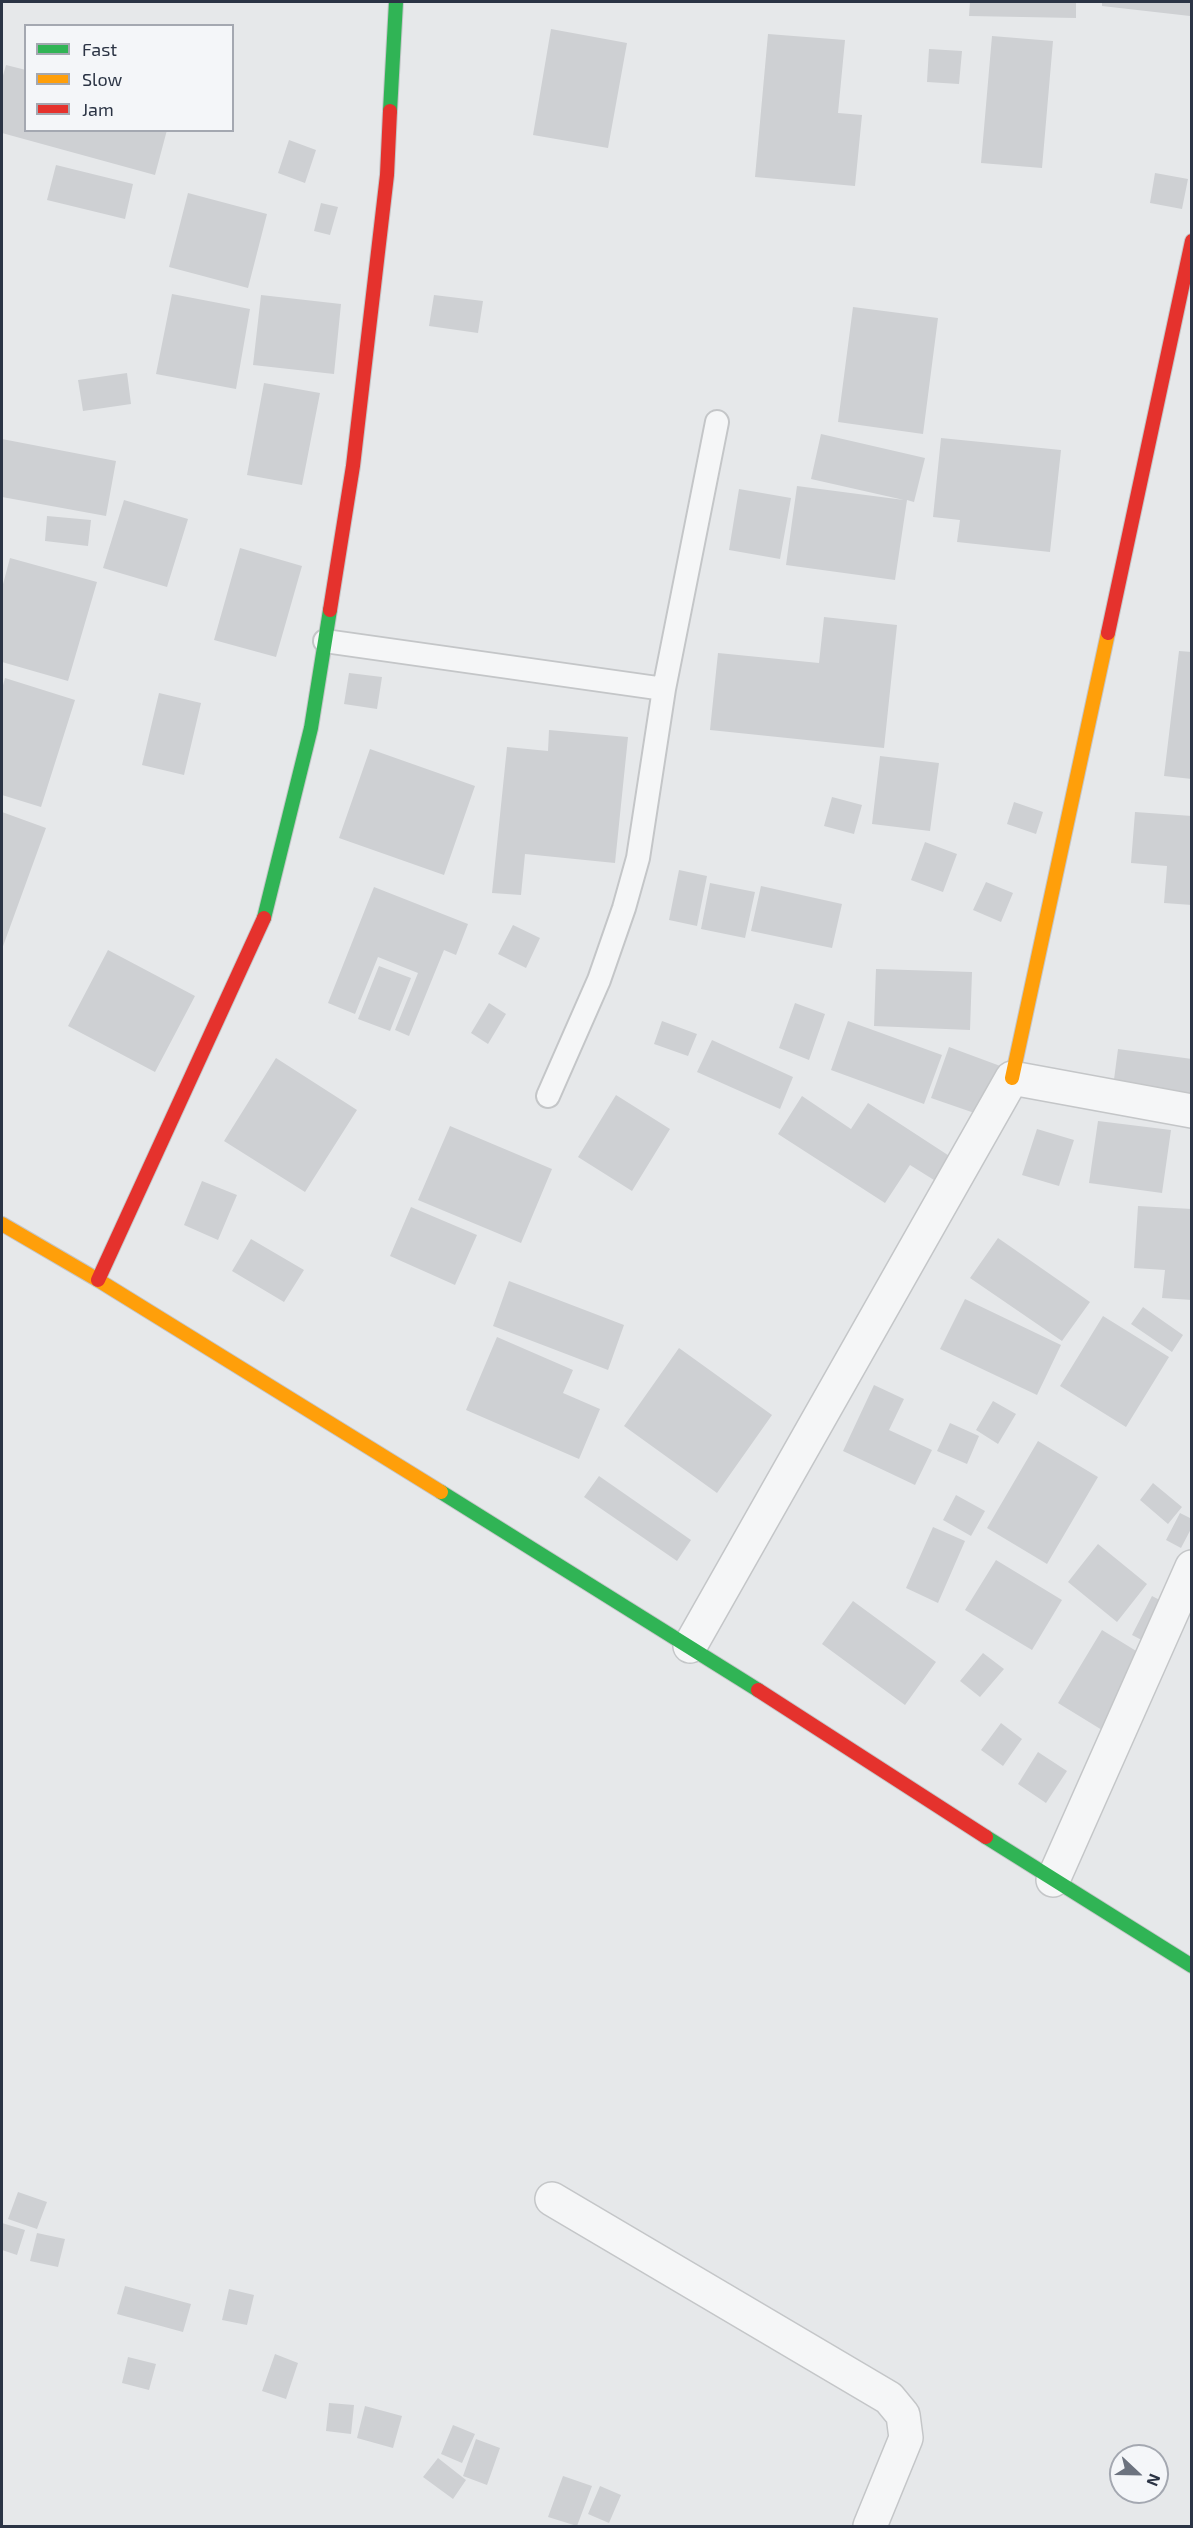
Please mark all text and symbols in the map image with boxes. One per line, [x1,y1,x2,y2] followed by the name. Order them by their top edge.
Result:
[24,24,234,132] legend
[82,38,117,60] text: Fast
[82,68,122,90] text: Slow
[82,98,114,120] text: Jam
[1109,2444,1169,2504] north arrow
[1143,2471,1165,2489] text: N

